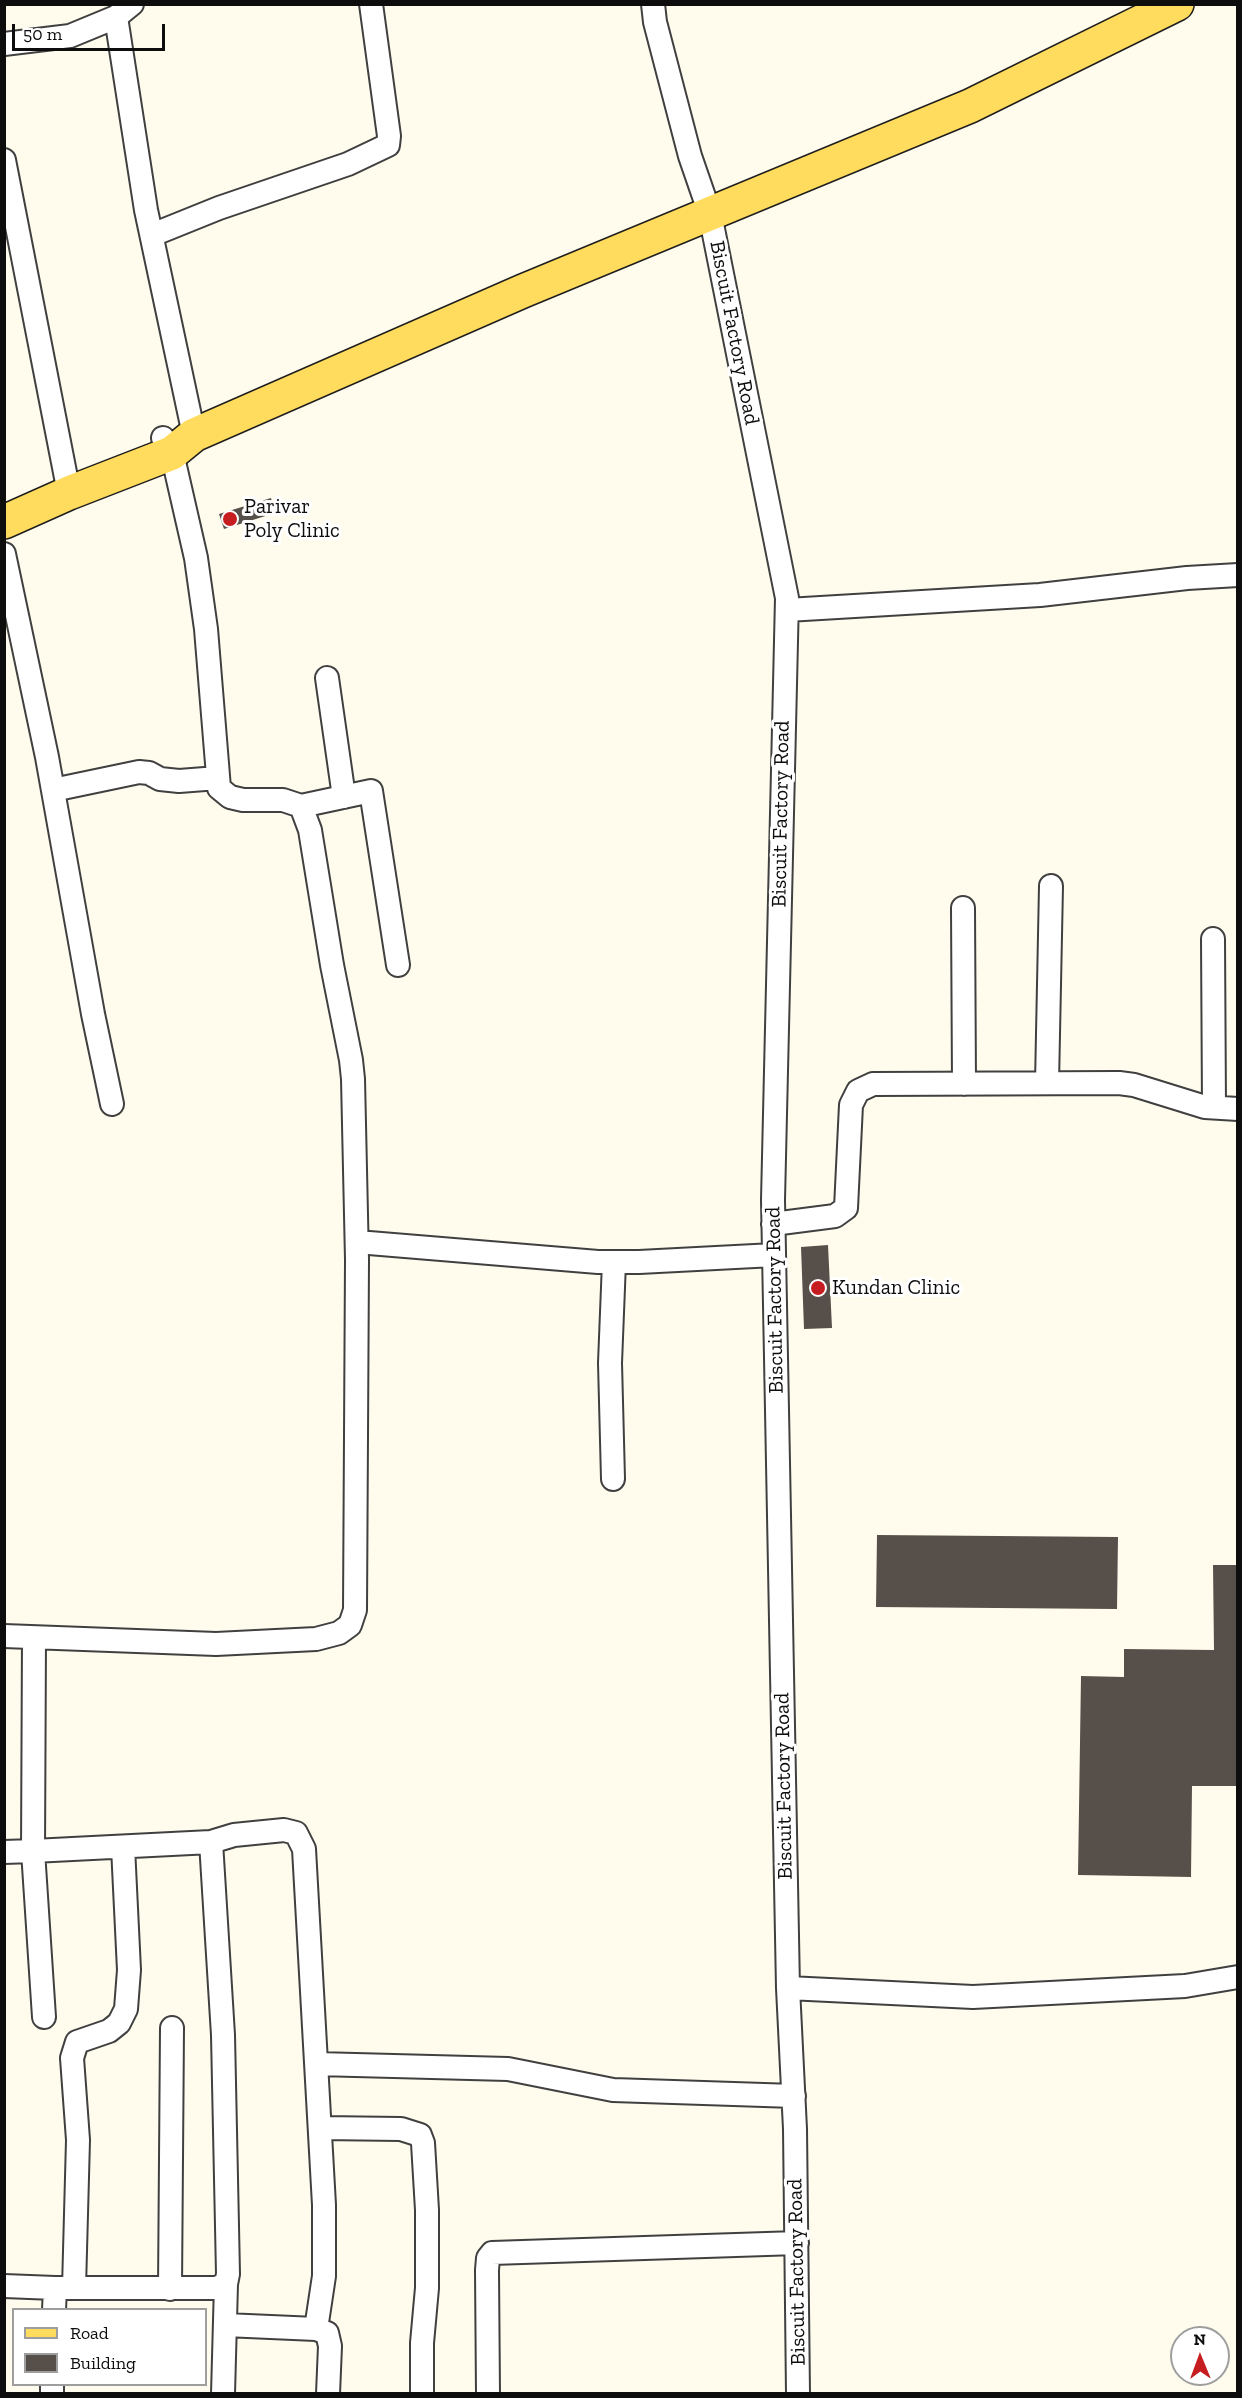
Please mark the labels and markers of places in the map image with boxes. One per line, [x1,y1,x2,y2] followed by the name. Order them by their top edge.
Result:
[244,494,340,544] place label: Parivar Poly Clinic
[221,510,239,528] marker: Parivar Poly Clinic
[832,1275,960,1301] place label: Kundan Clinic
[809,1279,827,1297] marker: Kundan Clinic

